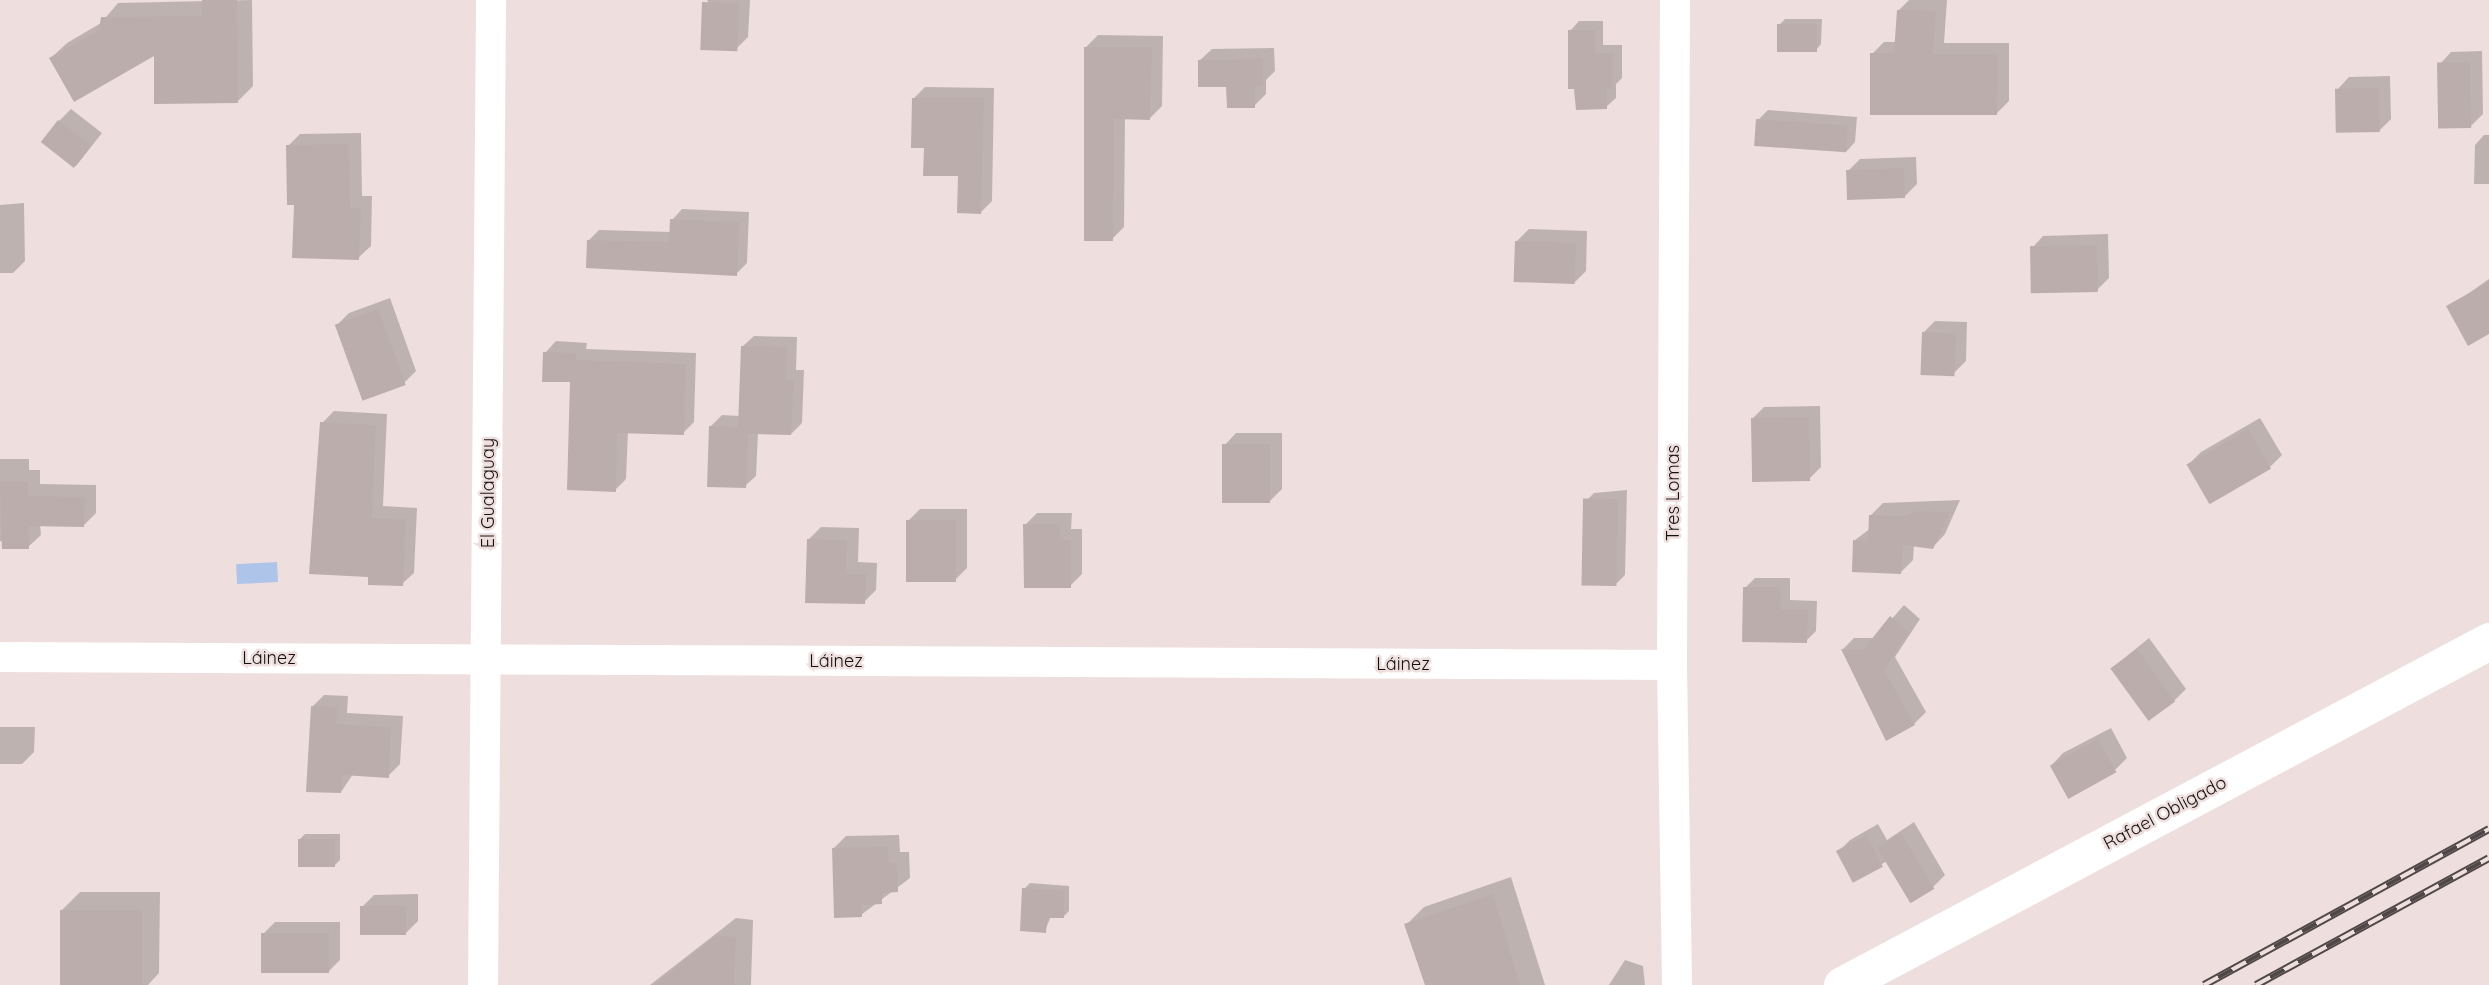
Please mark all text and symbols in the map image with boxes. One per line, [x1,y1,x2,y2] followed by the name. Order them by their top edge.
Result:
[477,438,499,548] street label: El Gualaguay
[1662,445,1684,541] street label: Tres Lomas
[242,647,296,669] street label: Láinez
[809,650,863,672] street label: Láinez
[1376,653,1430,675] street label: Láinez
[2100,772,2230,854] street label: Rafael Obligado

